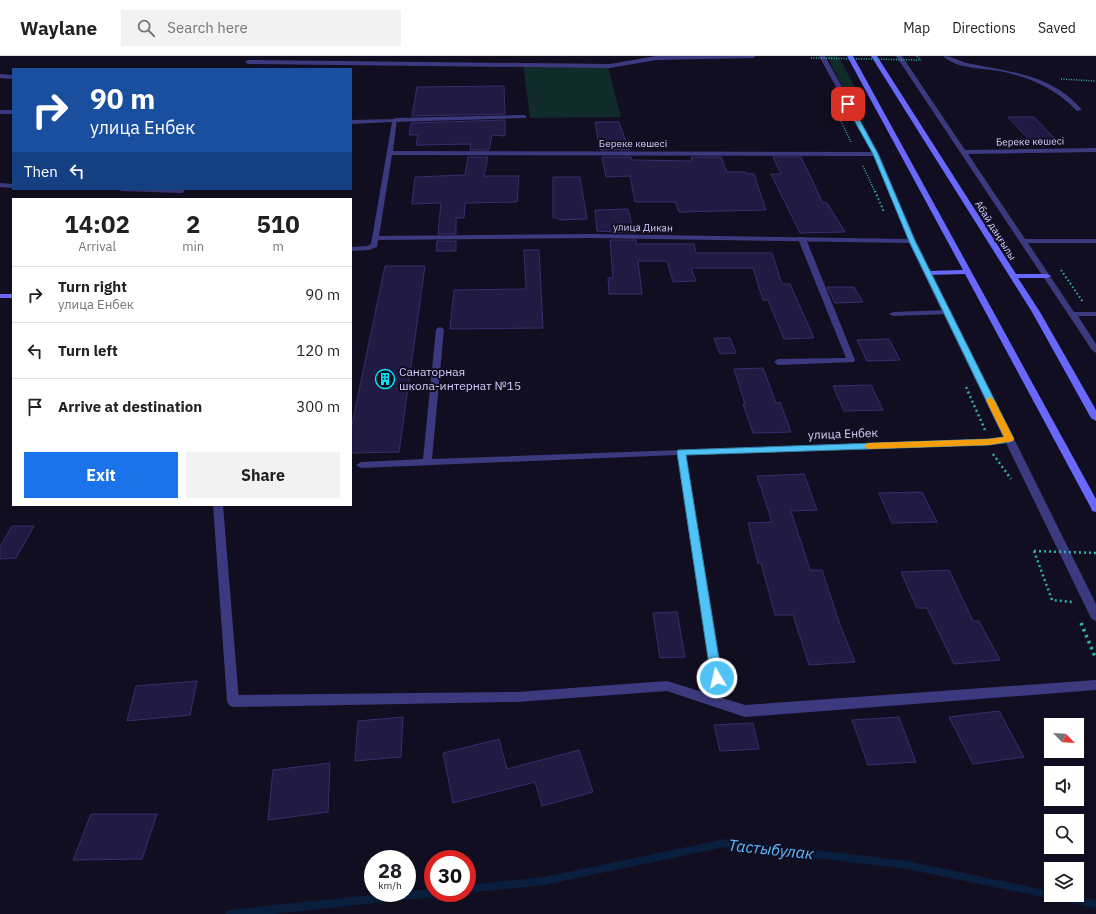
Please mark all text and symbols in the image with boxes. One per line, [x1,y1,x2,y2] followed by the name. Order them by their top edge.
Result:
[121,10,401,46] search box
[20,16,97,40] text: Waylane
[135,17,157,39] icon: search
[167,18,248,37] text: Search here
[903,19,930,37] text: Map
[952,19,1016,37] text: Directions
[1038,19,1076,37] text: Saved
[90,80,155,117] text: 90 m
[24,84,76,136] icon: right
[831,87,865,121] pin
[837,93,859,115] icon: arrive
[90,116,195,139] text: улица Енбек
[996,134,1064,149] street label: Береке көшесі
[599,137,667,150] street label: Береке көшесі
[66,160,88,182] icon: left
[24,162,58,181] text: Then
[972,198,1019,262] street label: Абай даңғылы
[64,208,130,240] text: 14:02
[186,208,200,240] text: 2
[256,208,300,240] text: 510
[613,220,673,235] street label: улица Дикан
[78,238,116,255] text: Arrival
[182,238,204,255] text: min
[272,238,284,255] text: m
[58,277,127,296] text: Turn right
[24,284,46,306] icon: right
[305,285,340,304] text: 90 m
[58,296,134,313] text: улица Енбек
[24,340,46,362] icon: left
[58,341,118,360] text: Turn left
[296,341,340,360] text: 120 m
[399,364,521,393] place label: Санаторная школа-интернат №15
[374,368,396,390] building icon: Санаторная школа-интернат №15
[24,396,46,418] icon: arrive
[58,397,202,416] text: Arrive at destination
[296,397,340,416] text: 300 m
[808,425,879,442] street label: улица Енбек
[24,452,178,498] button: Exit
[186,452,340,498] button: Share
[696,657,738,699] position arrow
[1044,718,1084,758] north arrow
[1044,718,1084,902] map controls
[1044,766,1084,806] button: sound
[1044,814,1084,854] button: search
[727,835,815,863] water label: Тастыбулак
[424,850,476,902] speed limit sign: 30
[378,857,402,884] text: 28
[1044,862,1084,902] button: layers
[378,879,402,892] text: km/h

